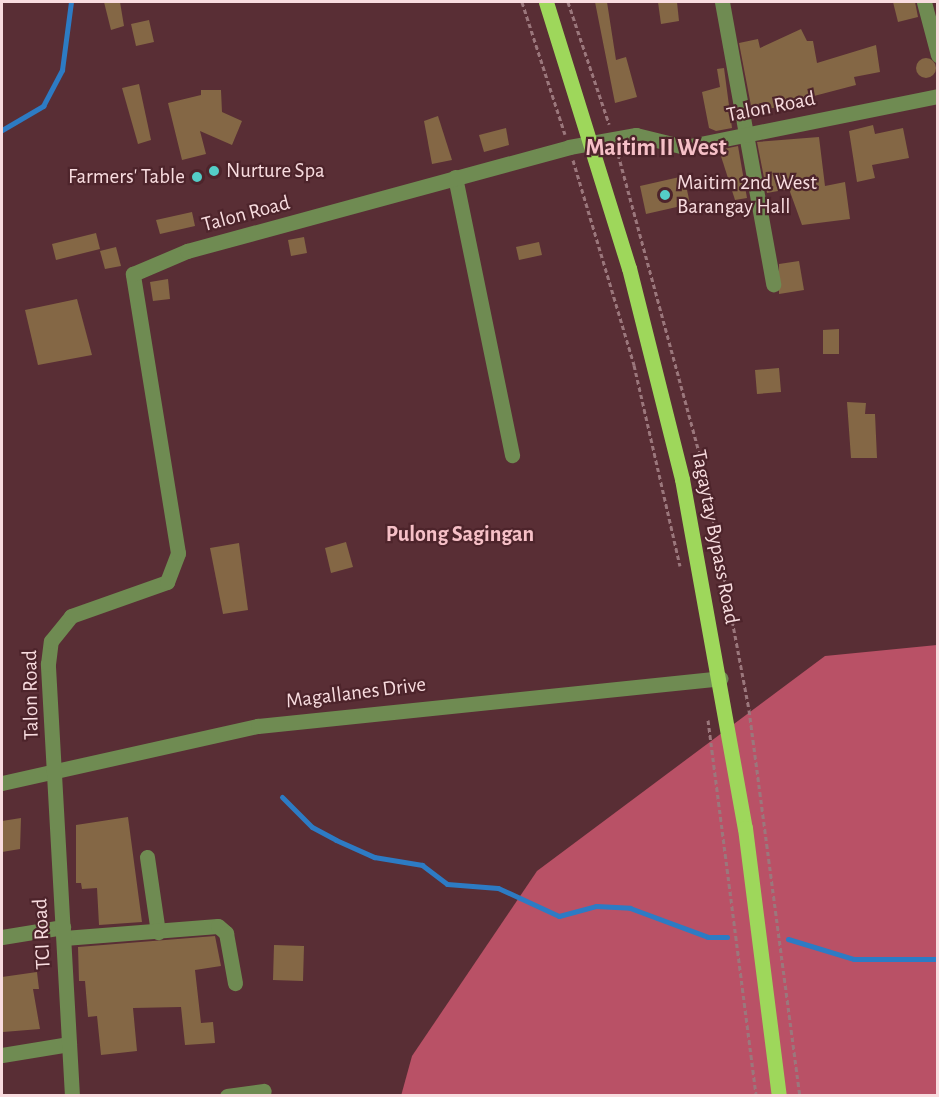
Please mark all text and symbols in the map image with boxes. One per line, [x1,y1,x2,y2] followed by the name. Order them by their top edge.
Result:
[724,86,818,128] street label: Talon Road
[585,135,727,163] district label: Maitim II West
[226,158,325,184] place label: Nurture Spa
[68,164,185,190] place label: Farmers' Table
[207,164,221,178] marker: Nurture Spa
[190,170,204,184] marker: Farmers' Table
[677,170,817,220] place label: Maitim 2nd West Barangay Hall
[658,188,672,202] marker: Maitim 2nd West Barangay Hall
[199,190,293,238] street label: Talon Road
[686,448,744,626] street label: Tagaytay Bypass Road
[386,522,534,548] district label: Pulong Sagingan
[18,650,44,740] street label: Talon Road
[284,672,428,714] street label: Magallanes Drive
[28,898,56,970] street label: TCI Road

